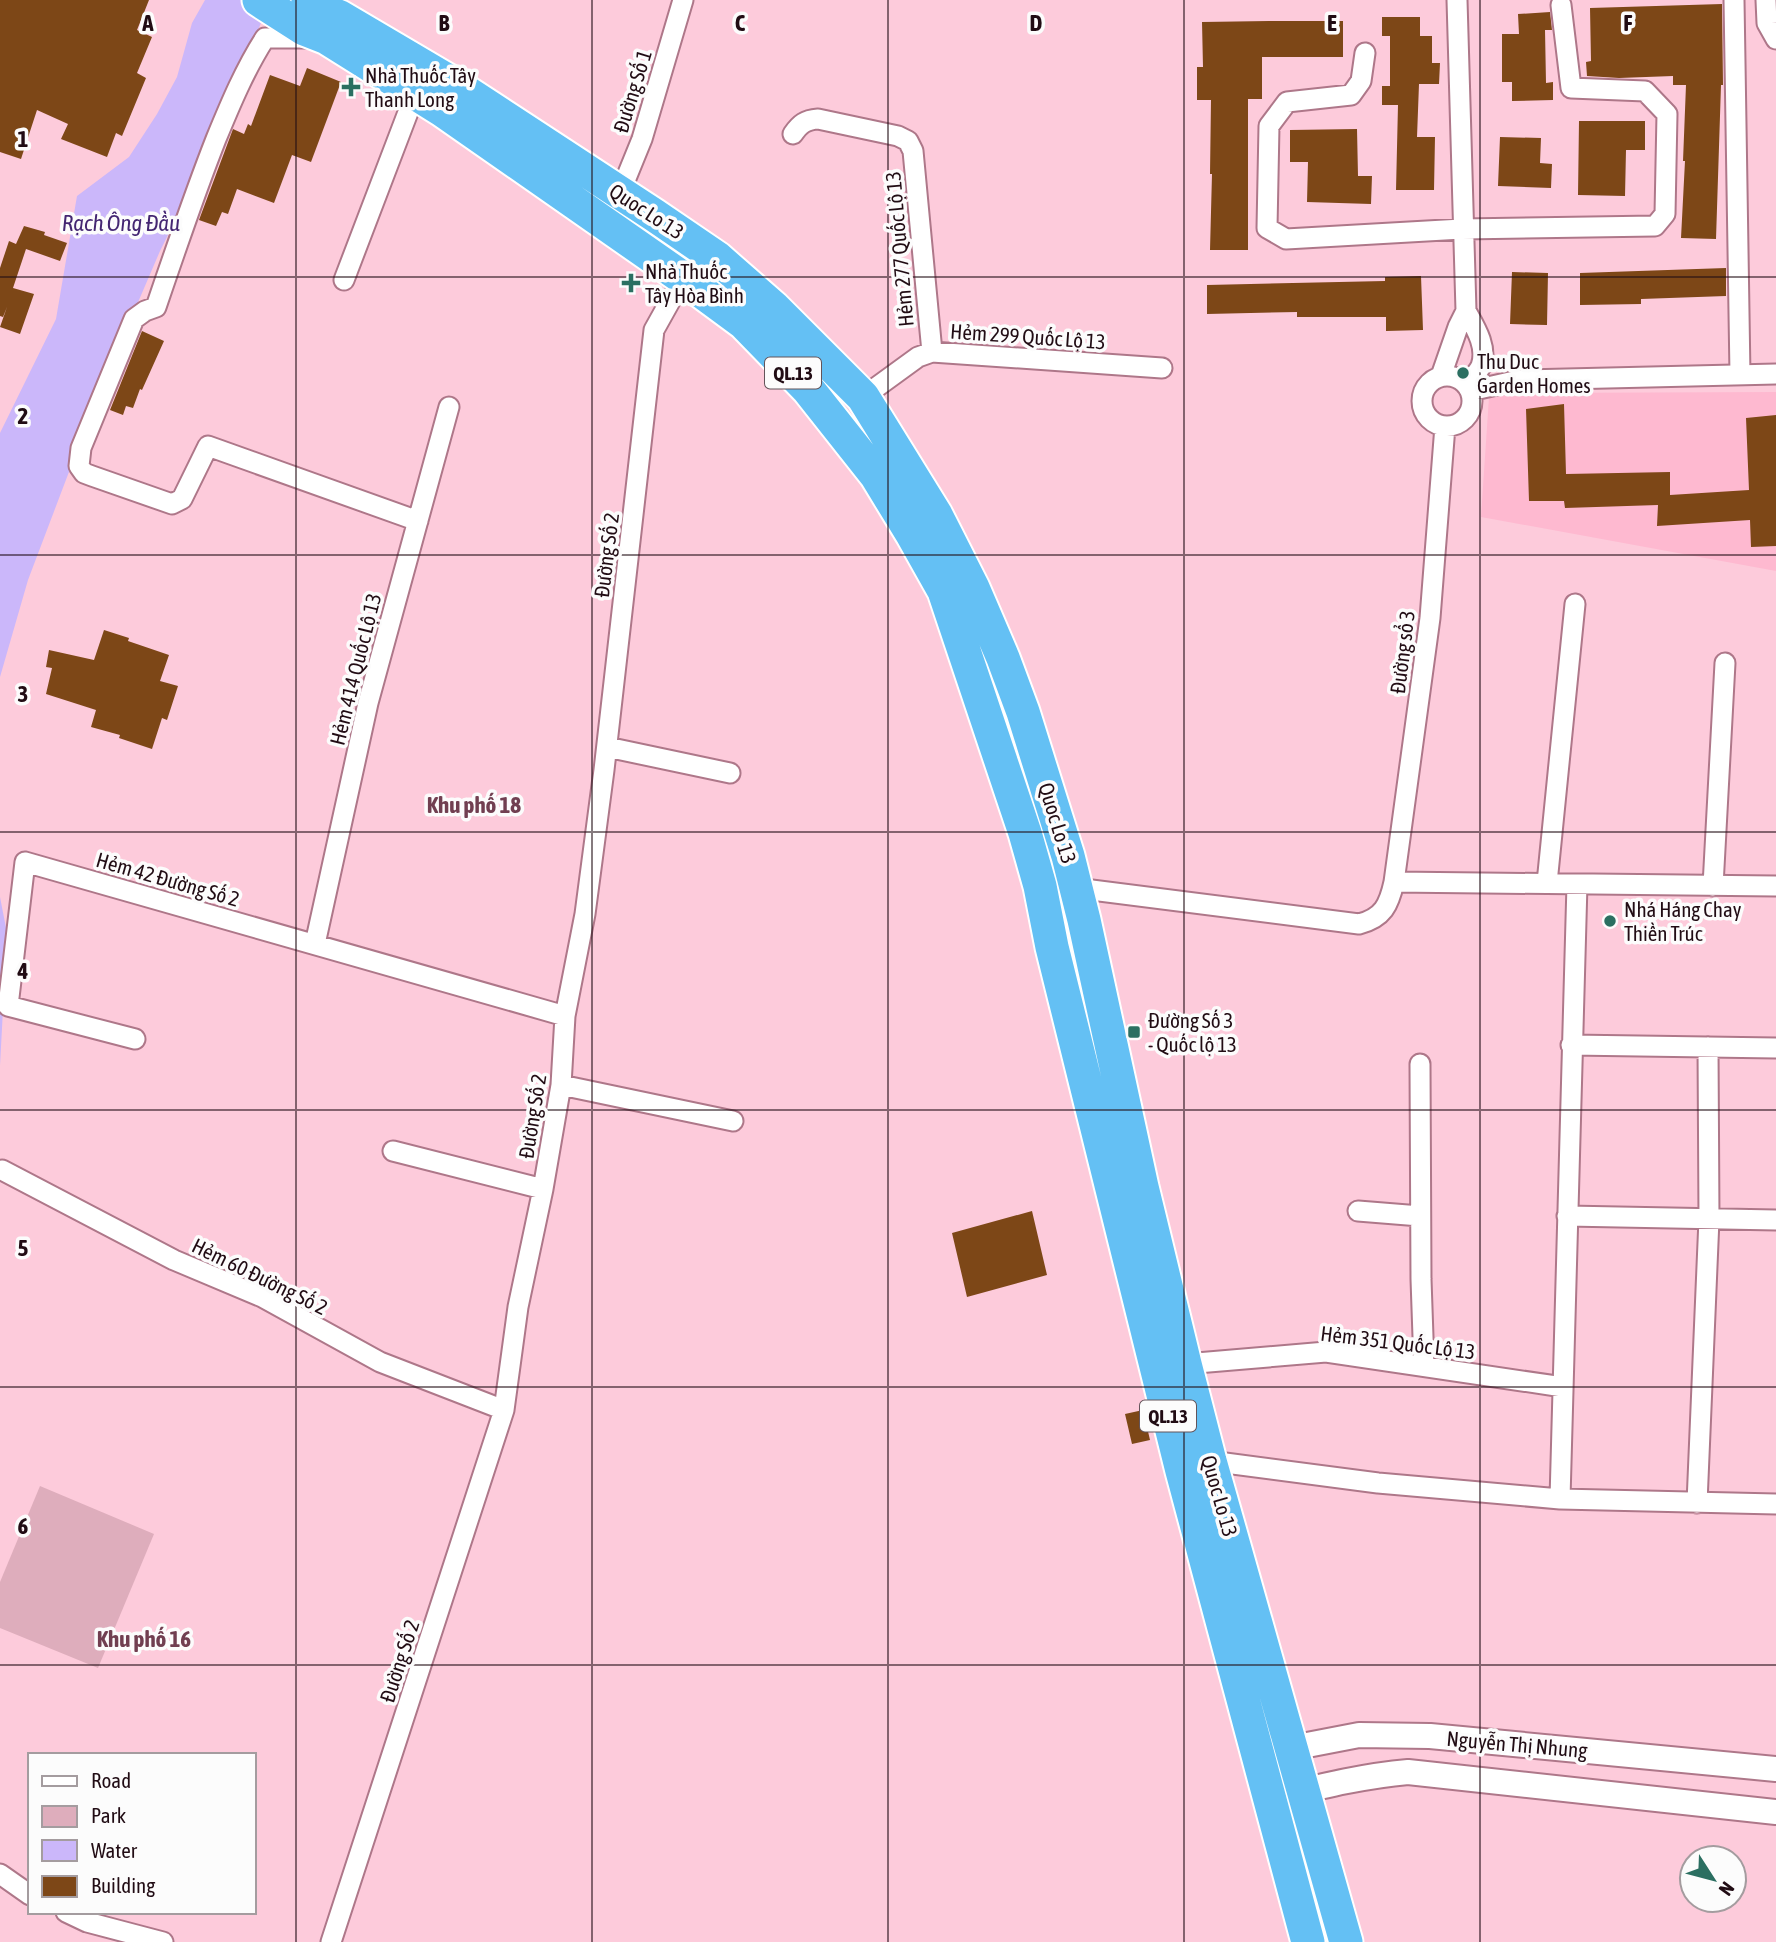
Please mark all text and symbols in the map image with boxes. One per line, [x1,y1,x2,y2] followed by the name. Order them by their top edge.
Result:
[141,10,154,36] text: A
[439,10,450,36] text: B
[735,10,746,36] text: C
[1030,10,1043,36] text: D
[1327,10,1337,36] text: E
[1623,10,1633,36] text: F
[608,47,656,135] street label: Đường Số 1
[365,63,476,111] place label: Nhà Thuốc Tây Thanh Long
[343,79,359,95] marker: Nhà Thuốc Tây Thanh Long
[18,126,29,152] text: 1
[880,170,918,328] street label: Hẻm 277 Quốc Lộ 13
[605,178,689,244] street label: Quoc Lo 13
[62,210,180,236] water label: Rạch Ông Đầu
[645,259,744,307] place label: Nhà Thuốc Tây Hòa Bình
[623,275,639,291] marker: Nhà Thuốc Tây Hòa Bình
[949,319,1107,353] street label: Hẻm 299 Quốc Lộ 13
[1477,349,1591,397] place label: Thu Duc Garden Homes
[765,358,821,388] road number: QL.13
[1455,365,1471,381] marker: Thu Duc Garden Homes
[18,403,28,429] text: 2
[589,511,623,599] street label: Đường Số 2
[325,591,385,747] street label: Hẻm 414 Quốc Lộ 13
[1385,609,1419,695] street label: Đường sổ 3
[18,681,28,707] text: 3
[1034,780,1082,866] street label: Quoc Lo 13
[427,792,521,818] district label: Khu phố 18
[94,847,242,911] street label: Hẻm 42 Đường Số 2
[1624,897,1742,945] place label: Nhá Háng Chay Thiền Trúc
[1602,913,1618,929] marker: Nhá Háng Chay Thiền Trúc
[17,958,29,984] text: 4
[1148,1008,1237,1056] place label: Đường Số 3 - Quốc lộ 13
[1126,1024,1142,1040] marker: Đường Số 3 - Quốc lộ 13
[513,1072,551,1160] street label: Đường Số 2
[188,1233,332,1319] street label: Hẻm 60 Đường Số 2
[18,1235,29,1261] text: 5
[1319,1321,1477,1363] street label: Hẻm 351 Quốc Lộ 13
[1140,1400,1196,1432] road number: QL.13
[1197,1453,1243,1539] street label: Quoc Lo 13
[18,1513,29,1539] text: 6
[374,1617,424,1705] street label: Đường Số 2
[97,1626,191,1652] district label: Khu phố 16
[1446,1726,1588,1762] street label: Nguyễn Thị Nhung
[28,1753,256,1914] legend
[91,1768,131,1792] text: Road
[91,1803,126,1827] text: Park
[91,1838,138,1862] text: Water
[1678,1844,1748,1914] north arrow
[91,1873,155,1897] text: Building
[1715,1878,1739,1900] text: N

